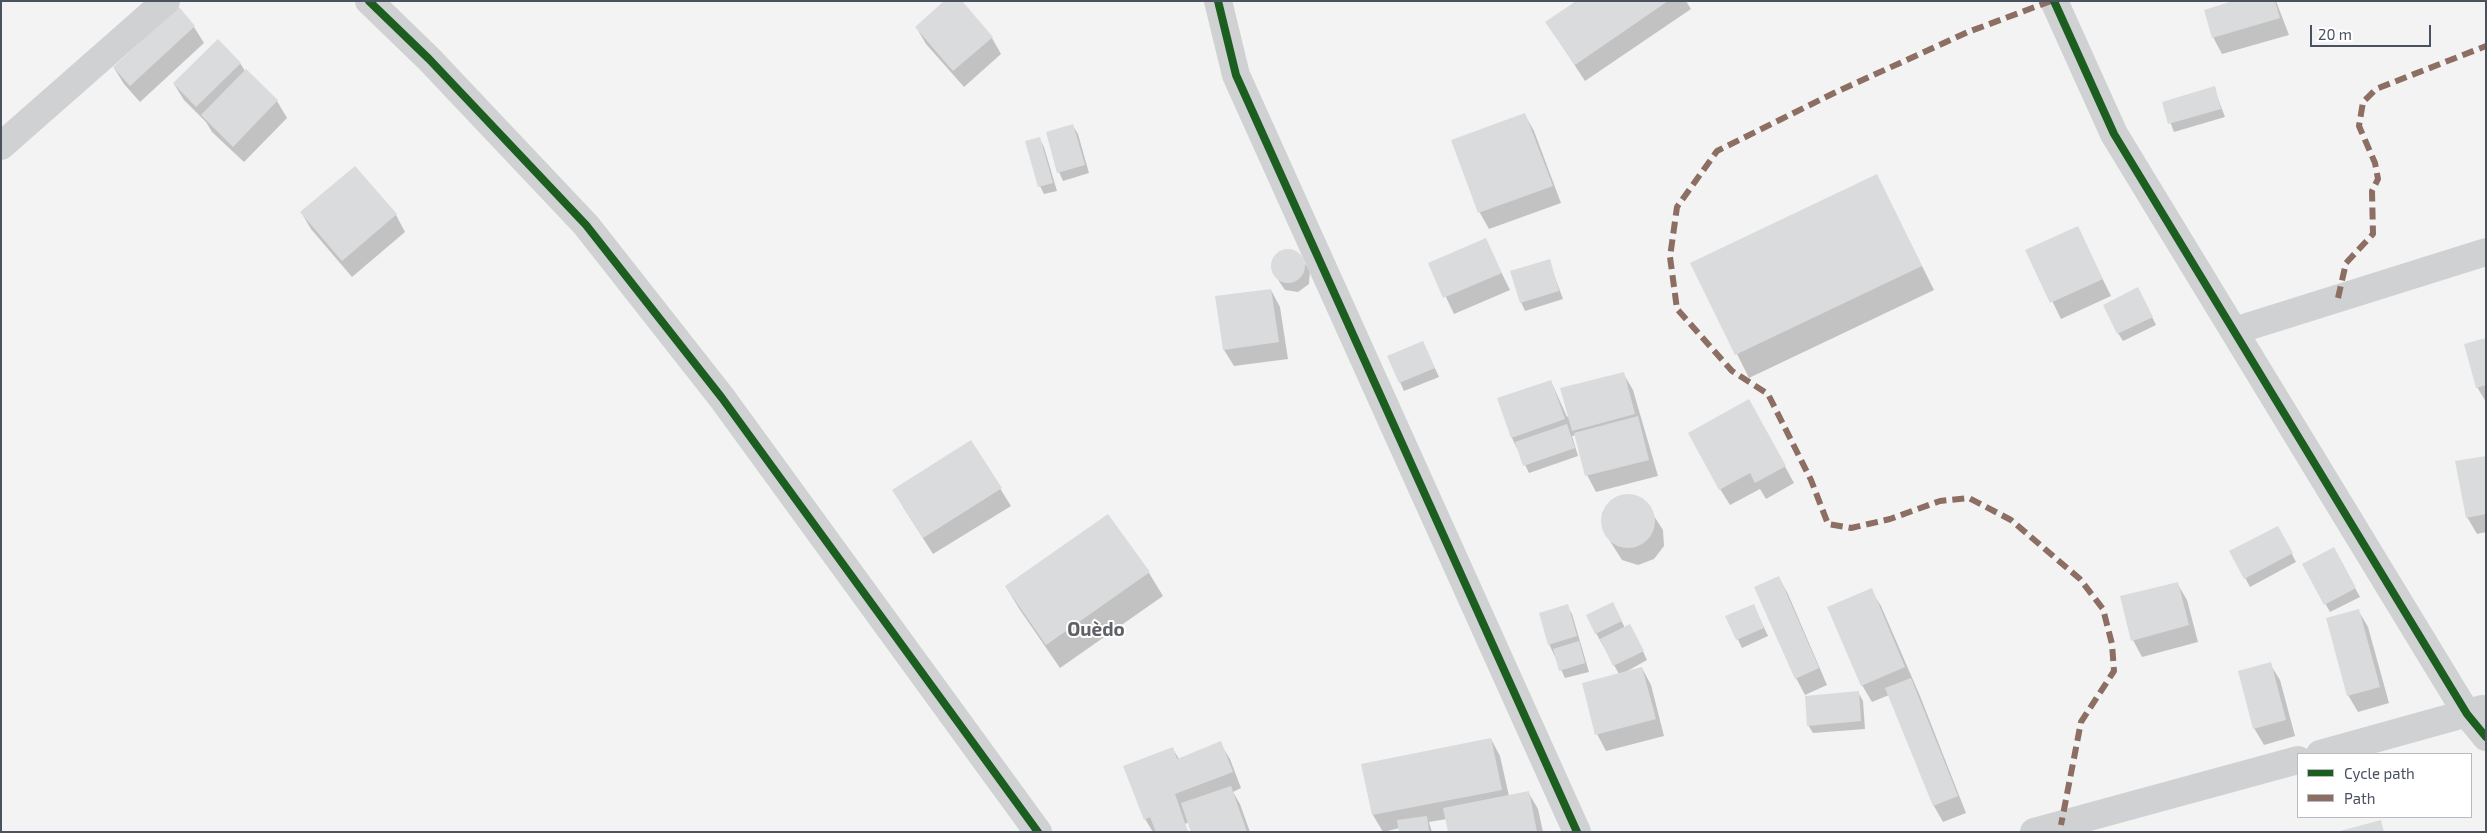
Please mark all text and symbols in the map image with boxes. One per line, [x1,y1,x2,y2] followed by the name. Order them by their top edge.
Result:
[2312,15,2433,47] scale bar
[2318,25,2352,43] text: 20 m
[1067,619,1125,641] district label: Ouèdo
[2297,753,2472,818] legend
[2344,764,2415,782] text: Cycle path
[2344,789,2375,807] text: Path

